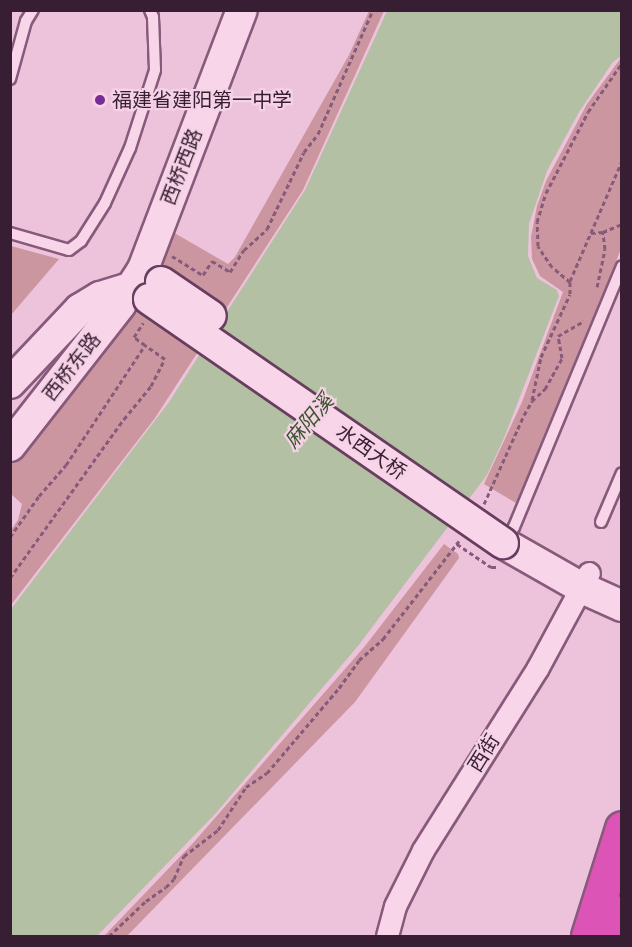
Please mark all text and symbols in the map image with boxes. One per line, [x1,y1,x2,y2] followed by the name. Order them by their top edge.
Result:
[112,88,292,112] place label: 福建省建阳第一中学
[93,93,107,107] marker: 福建省建阳第一中学
[156,125,208,209] street label: 西桥西路
[38,328,106,406] street label: 西桥东路
[279,389,339,453] water label: 麻阳溪
[331,419,411,485] street label: 水西大桥
[463,730,505,776] street label: 西街

